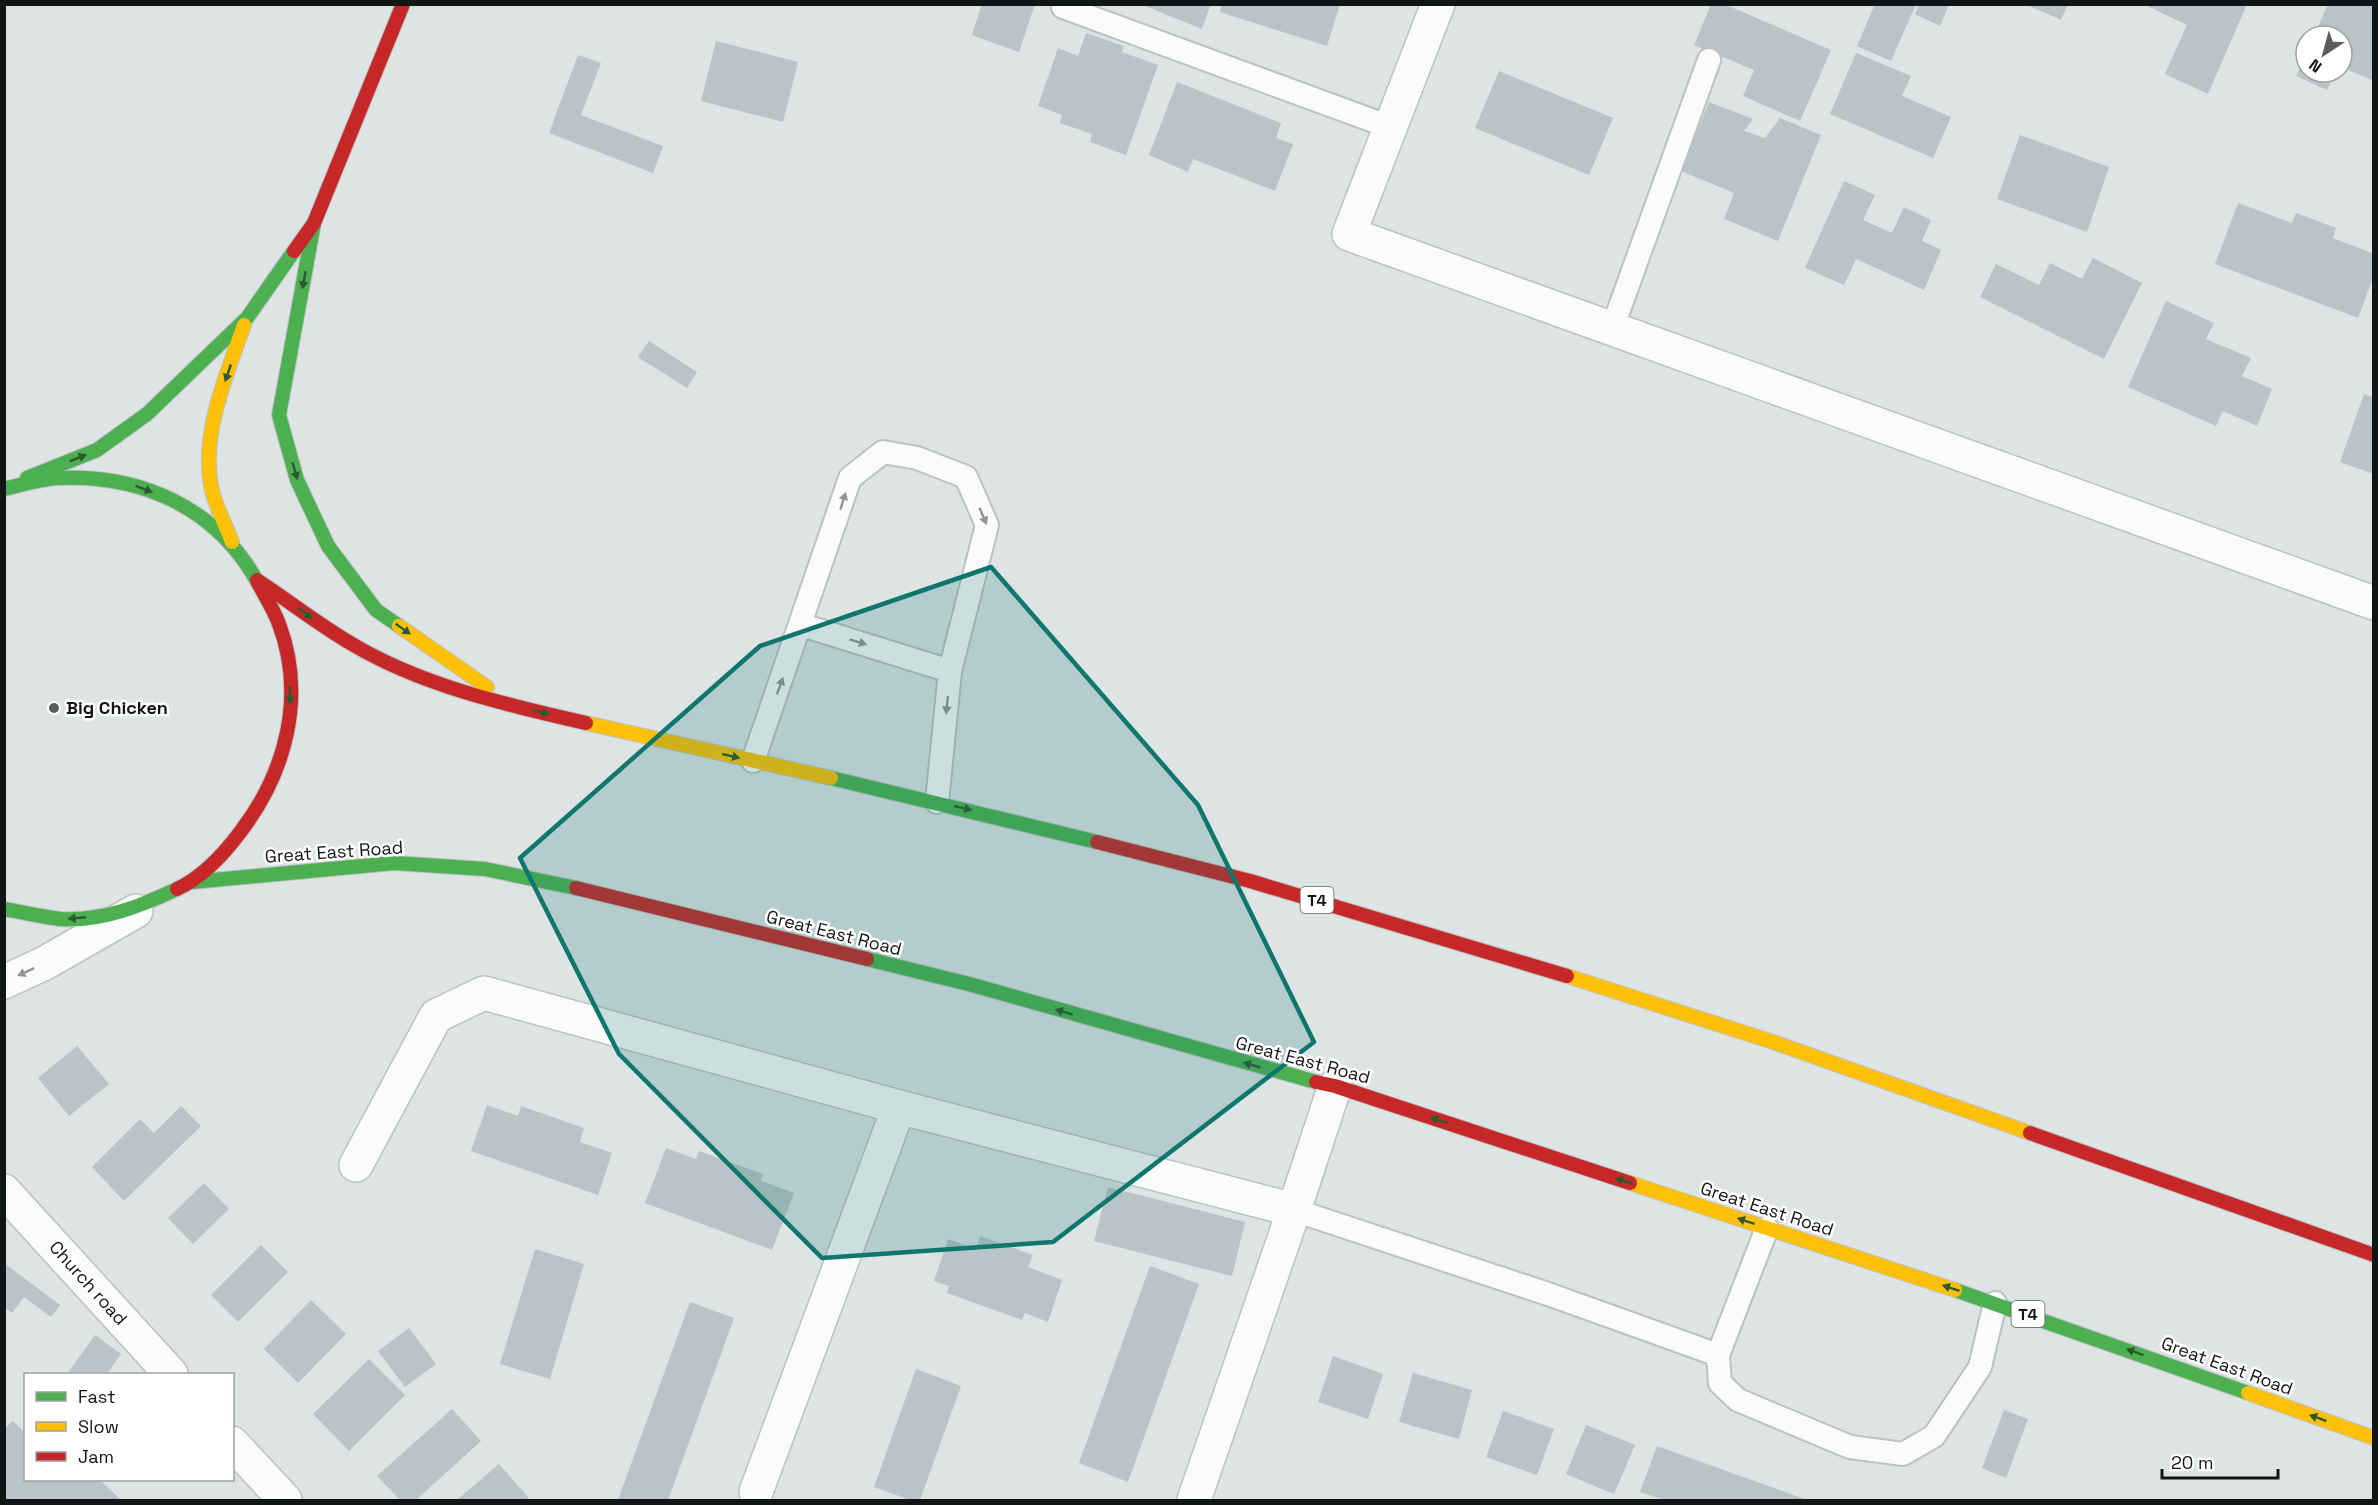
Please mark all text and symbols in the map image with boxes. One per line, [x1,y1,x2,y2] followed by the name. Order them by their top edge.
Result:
[2294,24,2354,84] north arrow
[2305,54,2326,77] text: N
[299,271,308,290] one-way arrow
[222,364,232,382] one-way arrow
[70,453,88,463] one-way arrow
[291,462,300,480] one-way arrow
[135,485,153,494] one-way arrow
[839,492,848,510] one-way arrow
[978,507,988,525] one-way arrow
[297,607,313,619] one-way arrow
[395,623,411,635] one-way arrow
[849,638,867,648] one-way arrow
[776,677,786,695] one-way arrow
[285,686,295,705] one-way arrow
[942,695,952,714] one-way arrow
[66,696,168,719] place label: Big Chicken
[47,701,61,715] marker: Big Chicken
[532,708,551,718] one-way arrow
[722,751,741,761] one-way arrow
[953,804,972,814] one-way arrow
[264,835,404,868] street label: Great East Road
[1300,887,1334,913] road number: T4
[764,905,904,960] street label: Great East Road
[68,913,87,923] one-way arrow
[17,968,34,977] one-way arrow
[1055,1007,1073,1016] one-way arrow
[1233,1030,1373,1089] street label: Great East Road
[1243,1060,1261,1069] one-way arrow
[1430,1114,1448,1124] one-way arrow
[1615,1175,1633,1185] one-way arrow
[1698,1176,1837,1241] street label: Great East Road
[1737,1215,1755,1225] one-way arrow
[44,1236,132,1330] street label: Church road
[1942,1283,1960,1293] one-way arrow
[2012,1301,2044,1327] road number: T4
[2158,1331,2296,1400] street label: Great East Road
[2126,1347,2144,1357] one-way arrow
[24,1373,234,1481] legend
[78,1385,115,1408] text: Fast
[2309,1413,2327,1423] one-way arrow
[78,1415,119,1438] text: Slow
[2162,1442,2278,1480] scale bar
[78,1445,114,1468] text: Jam
[2171,1451,2214,1474] text: 20 m

